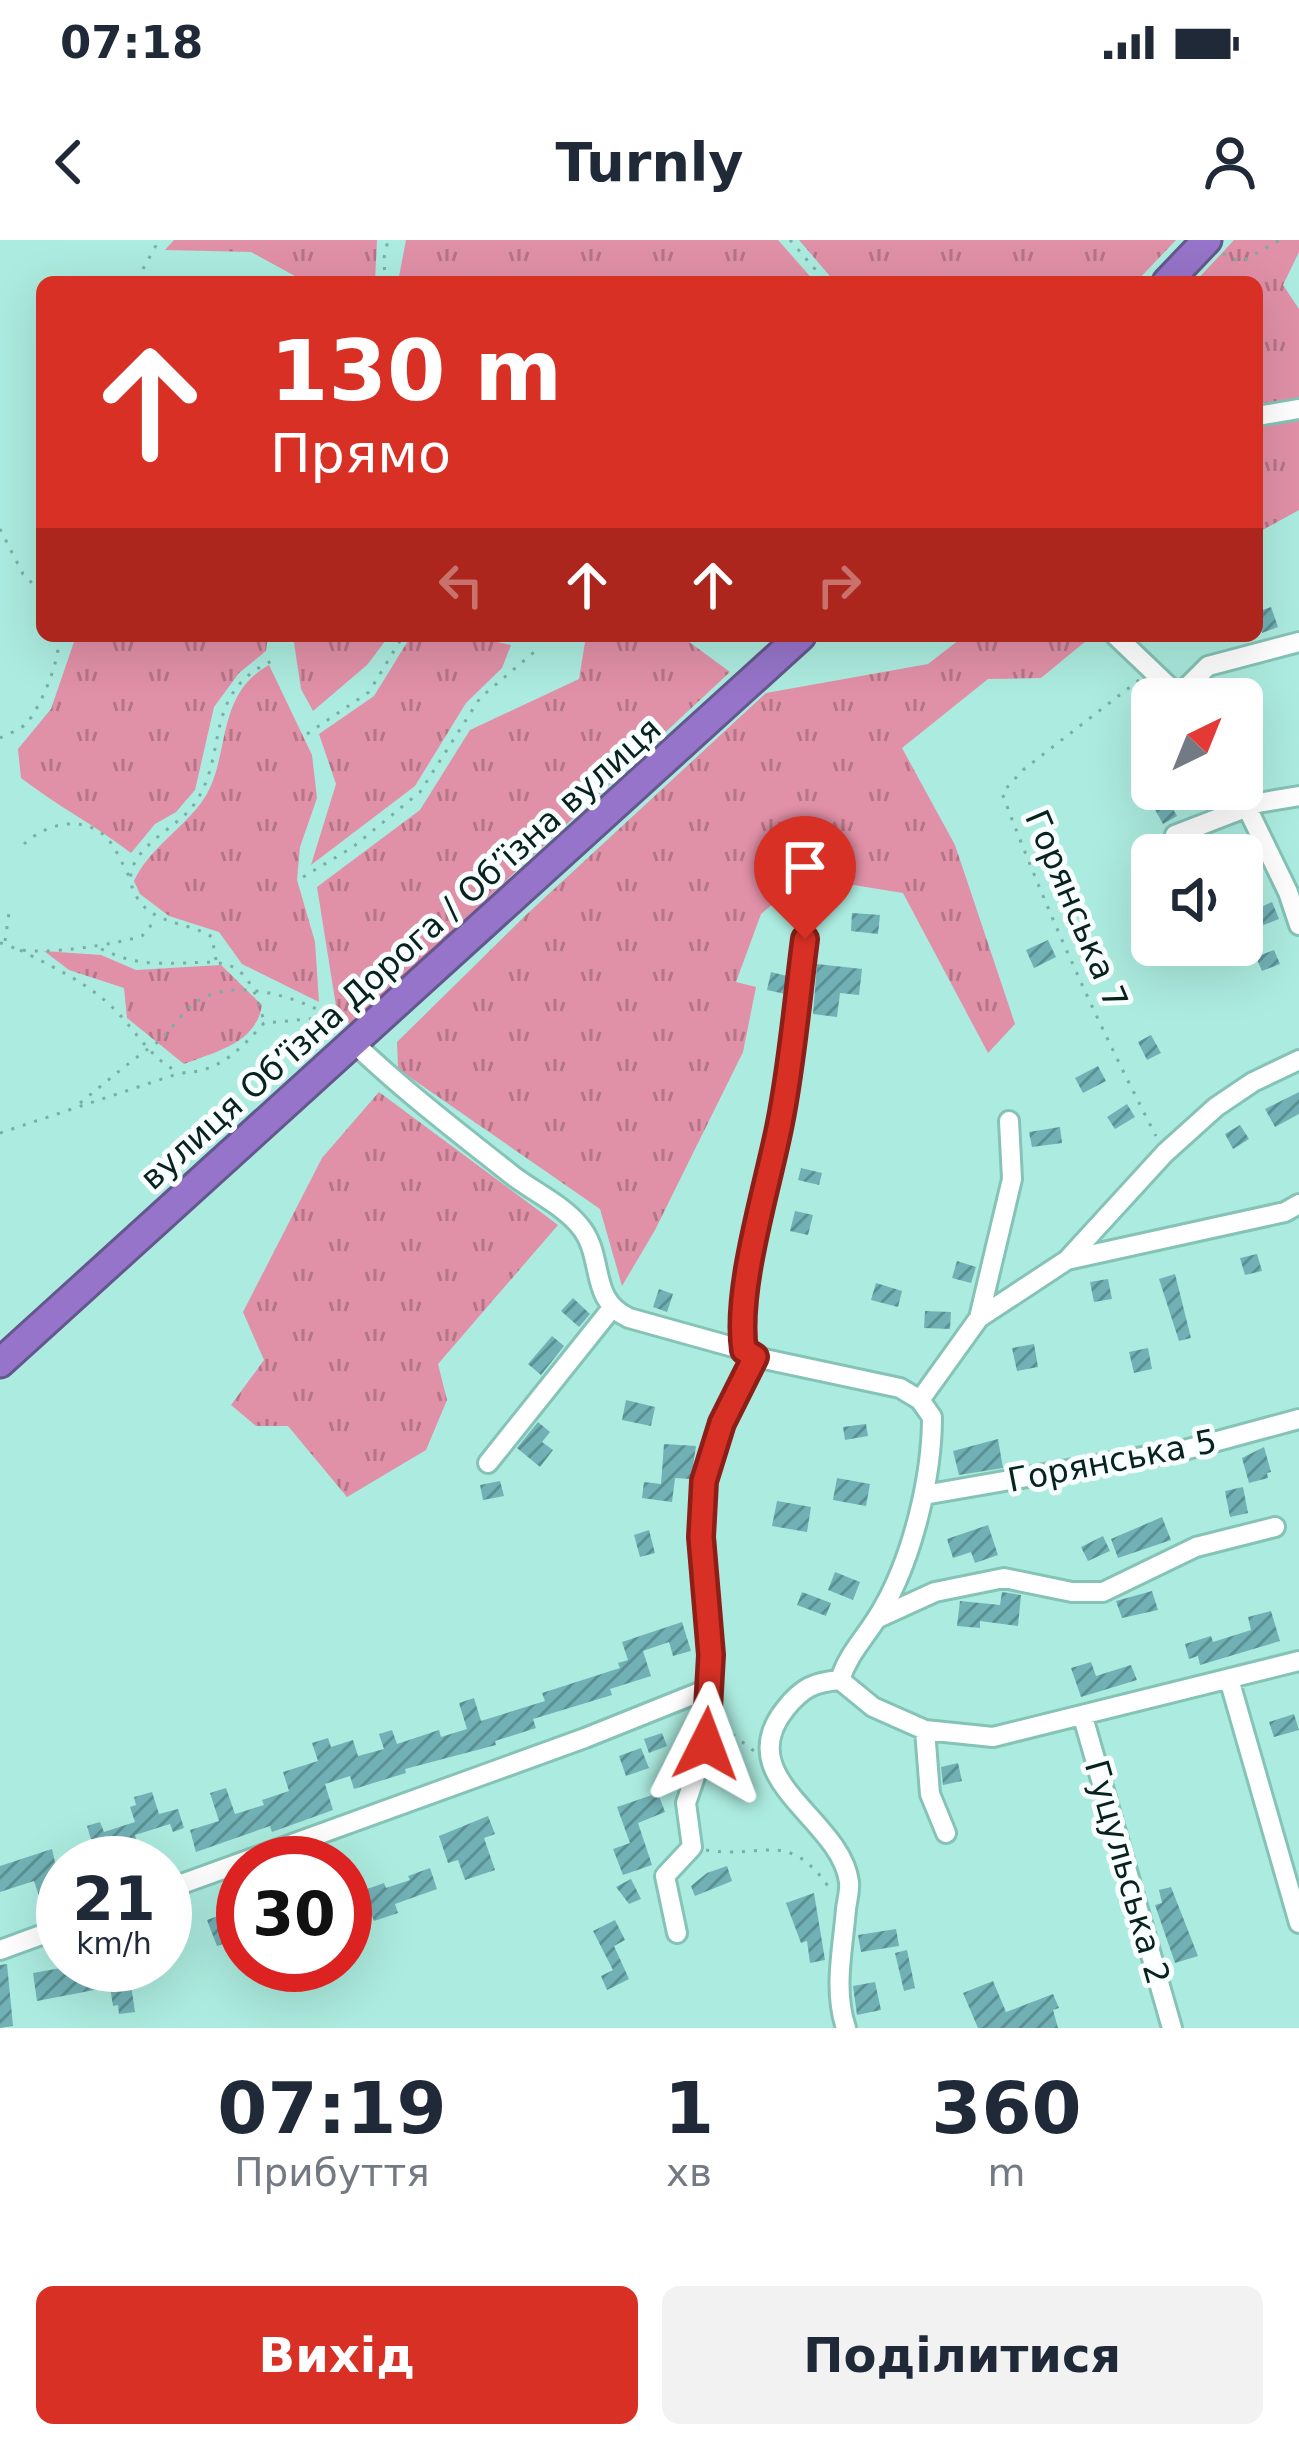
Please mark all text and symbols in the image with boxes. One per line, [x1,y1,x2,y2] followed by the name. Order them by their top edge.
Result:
[60,16,203,69] text: 07:18
[36,129,102,195] icon: back
[1197,129,1263,195] icon: person
[555,131,744,194] text: Turnly
[270,322,562,420] text: 130 m
[72,324,228,480] icon: ahead
[270,422,451,485] text: Прямо
[428,552,494,618] icon: left
[554,552,620,618] icon: ahead
[680,552,746,618] icon: ahead
[806,552,872,618] icon: right
[1131,678,1263,810] north arrow
[1131,678,1263,966] map controls
[132,709,668,1198] street label: вулиця Обʼїзна Дорога / Обʼїзна вулиця
[1017,804,1136,1014] street label: Горянська 7
[754,816,856,939] pin
[772,834,838,900] icon: arrive
[1131,834,1263,966] button: sound
[1004,1421,1220,1500] street label: Горянська 5
[643,1681,769,1807] position arrow
[1077,1756,1178,1989] street label: Гуцульська 2
[216,1836,372,1992] speed limit sign: 30
[72,1864,156,1934] text: 21
[76,1926,152,1961] text: km/h
[217,2066,447,2150] text: 07:19
[664,2066,714,2150] text: 1
[931,2066,1082,2150] text: 360
[234,2150,430,2195] text: Прибуття
[666,2150,712,2195] text: хв
[987,2150,1025,2195] text: m
[36,2286,638,2424] button: Вихід
[662,2286,1263,2424] button: Поділитися

